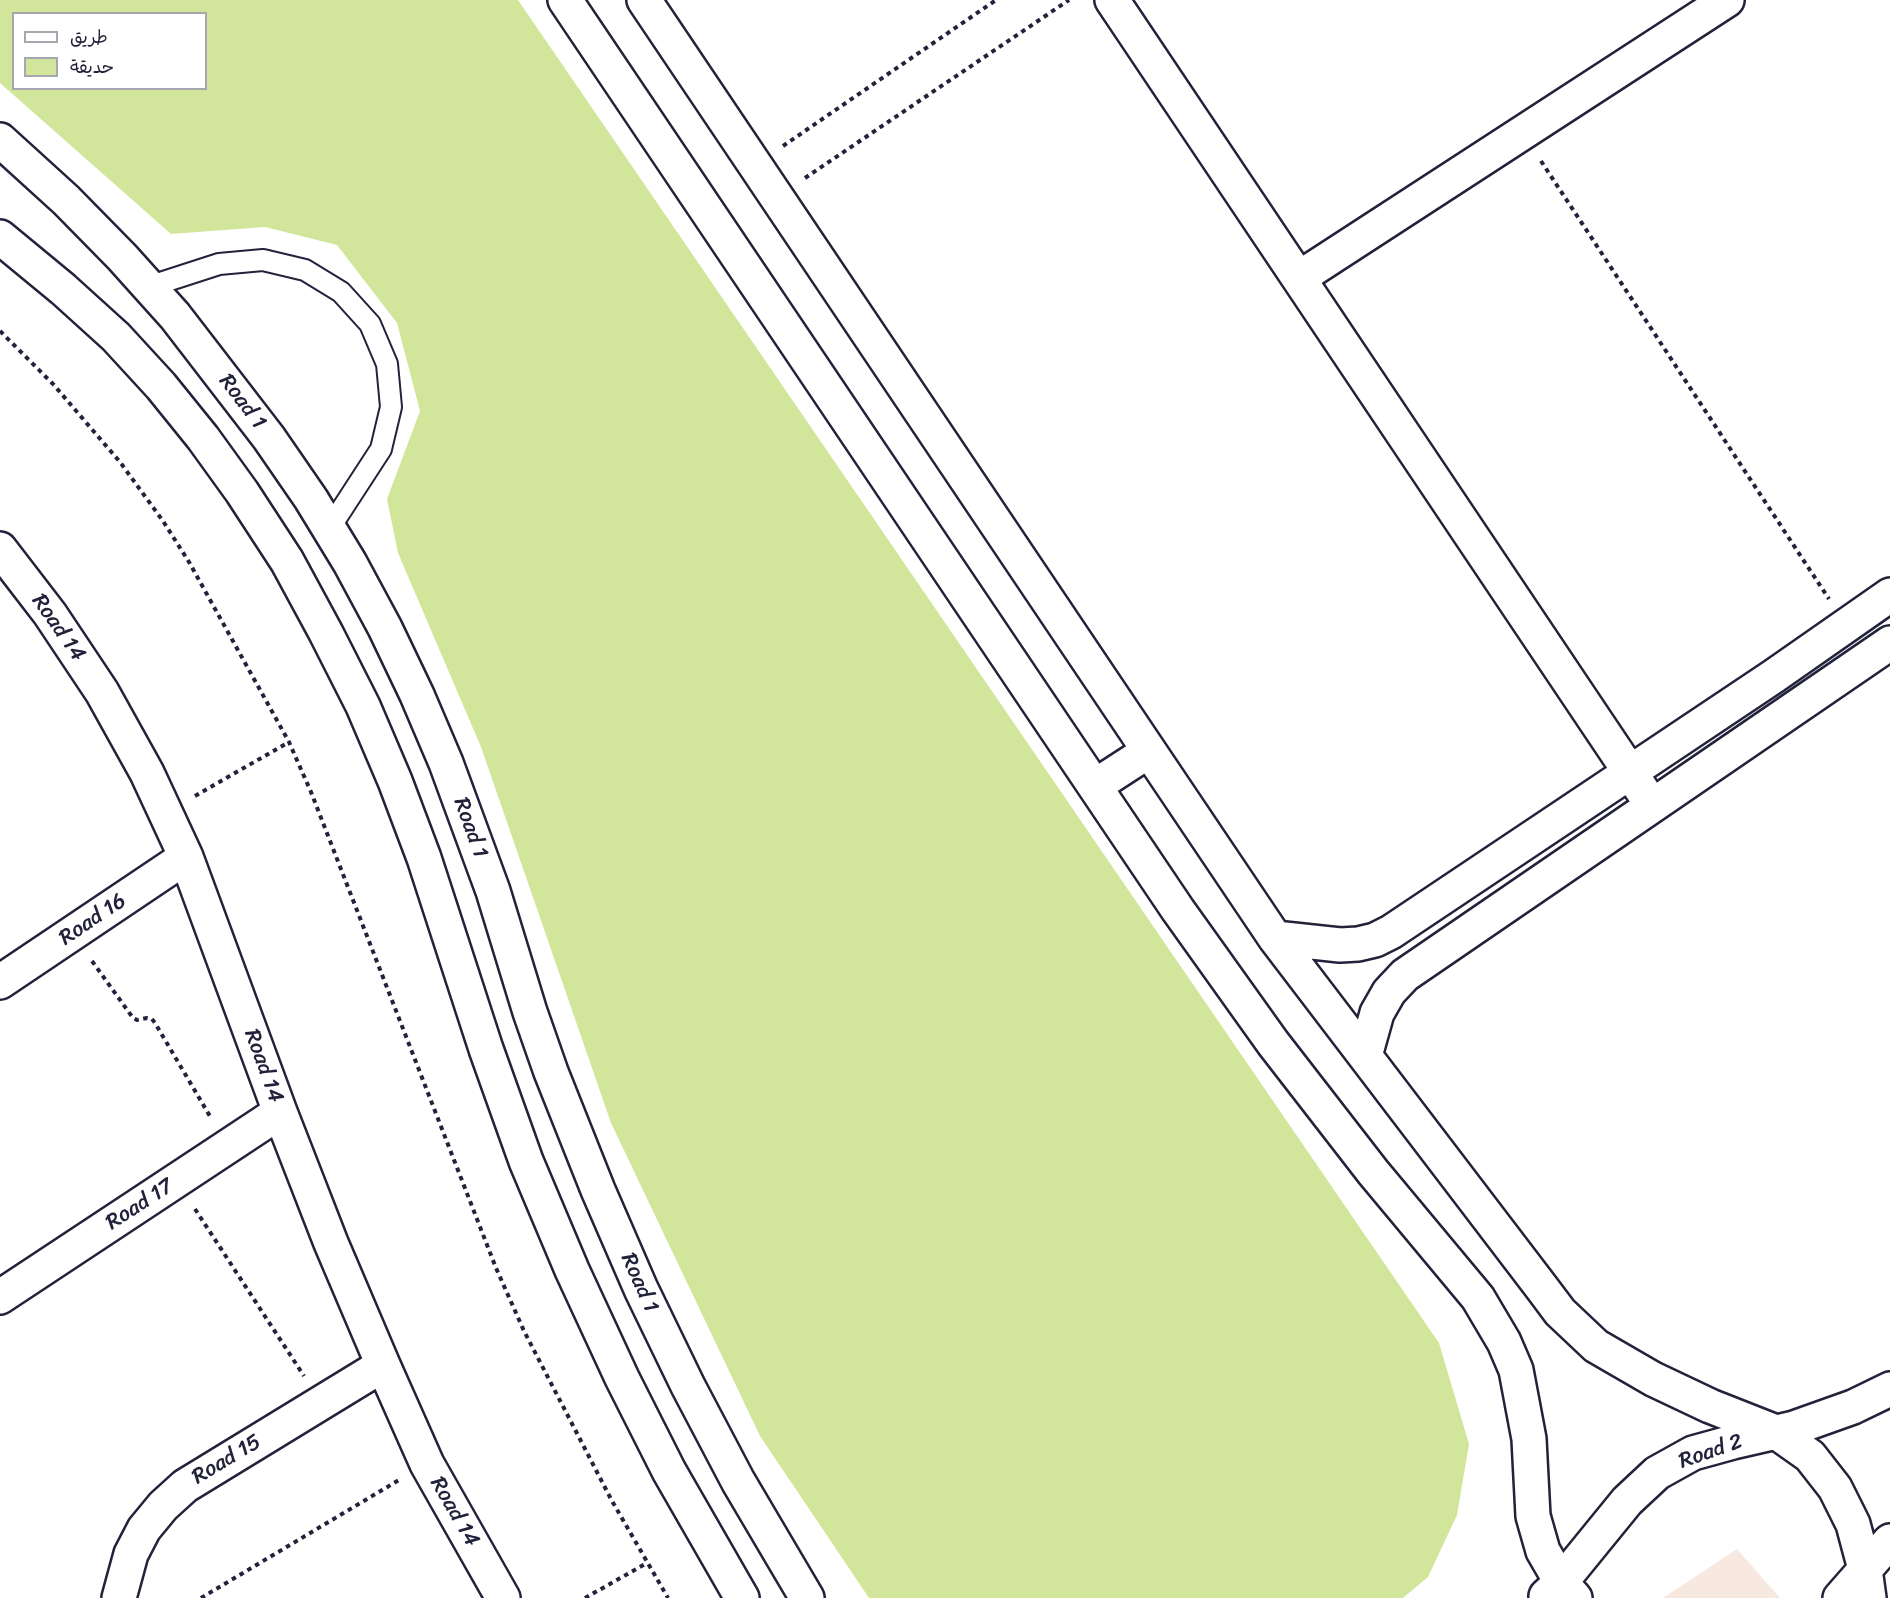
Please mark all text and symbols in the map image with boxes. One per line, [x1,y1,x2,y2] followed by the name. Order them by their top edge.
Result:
[12,12,207,90] legend
[70,21,108,53] text: طريق
[70,51,114,83] text: حديقة
[213,369,271,435] street label: Road 1
[25,589,91,667] street label: Road 14
[447,794,493,862] street label: Road 1
[55,888,131,952] street label: Road 16
[238,1026,288,1106] street label: Road 14
[101,1174,179,1236] street label: Road 17
[614,1249,664,1317] street label: Road 1
[188,1429,266,1491] street label: Road 15
[1676,1429,1746,1475] street label: Road 2
[424,1472,484,1552] street label: Road 14

